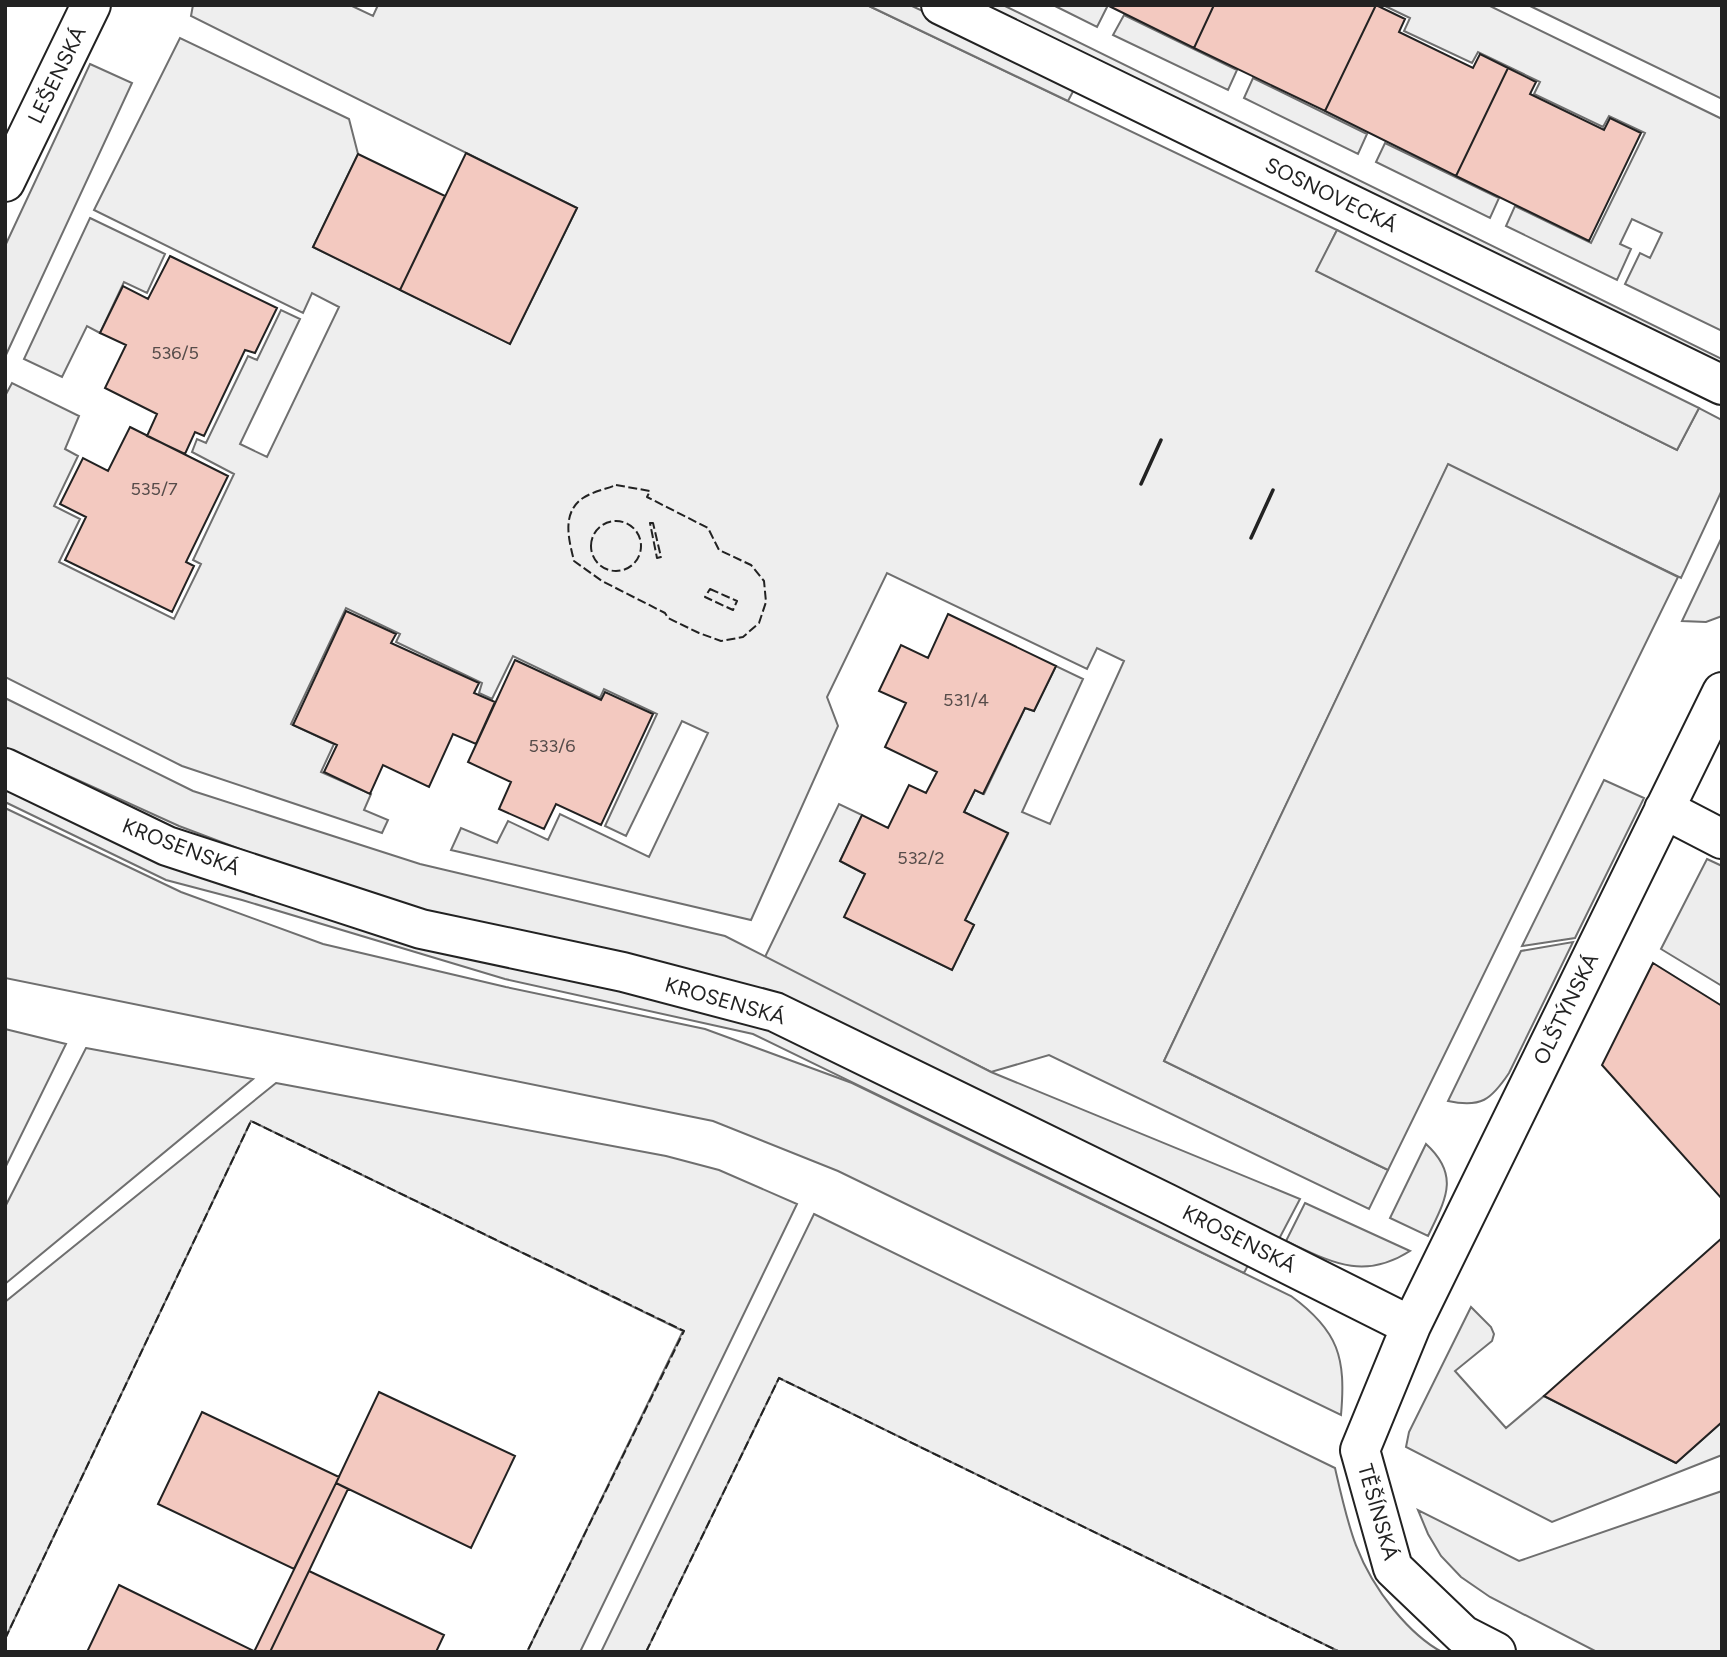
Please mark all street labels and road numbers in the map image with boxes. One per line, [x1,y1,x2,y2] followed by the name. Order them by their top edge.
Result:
[22,22,91,127] street label: LEŠENSKÁ
[1261,152,1401,237] street label: SOSNOVECKÁ
[119,813,243,880] street label: KROSENSKÁ
[1528,949,1603,1068] street label: OLŠTÝNSKÁ
[662,971,788,1030] street label: KROSENSKÁ
[1178,1199,1300,1278] street label: KROSENSKÁ
[1353,1461,1404,1563] street label: TĚŠÍNSKÁ

